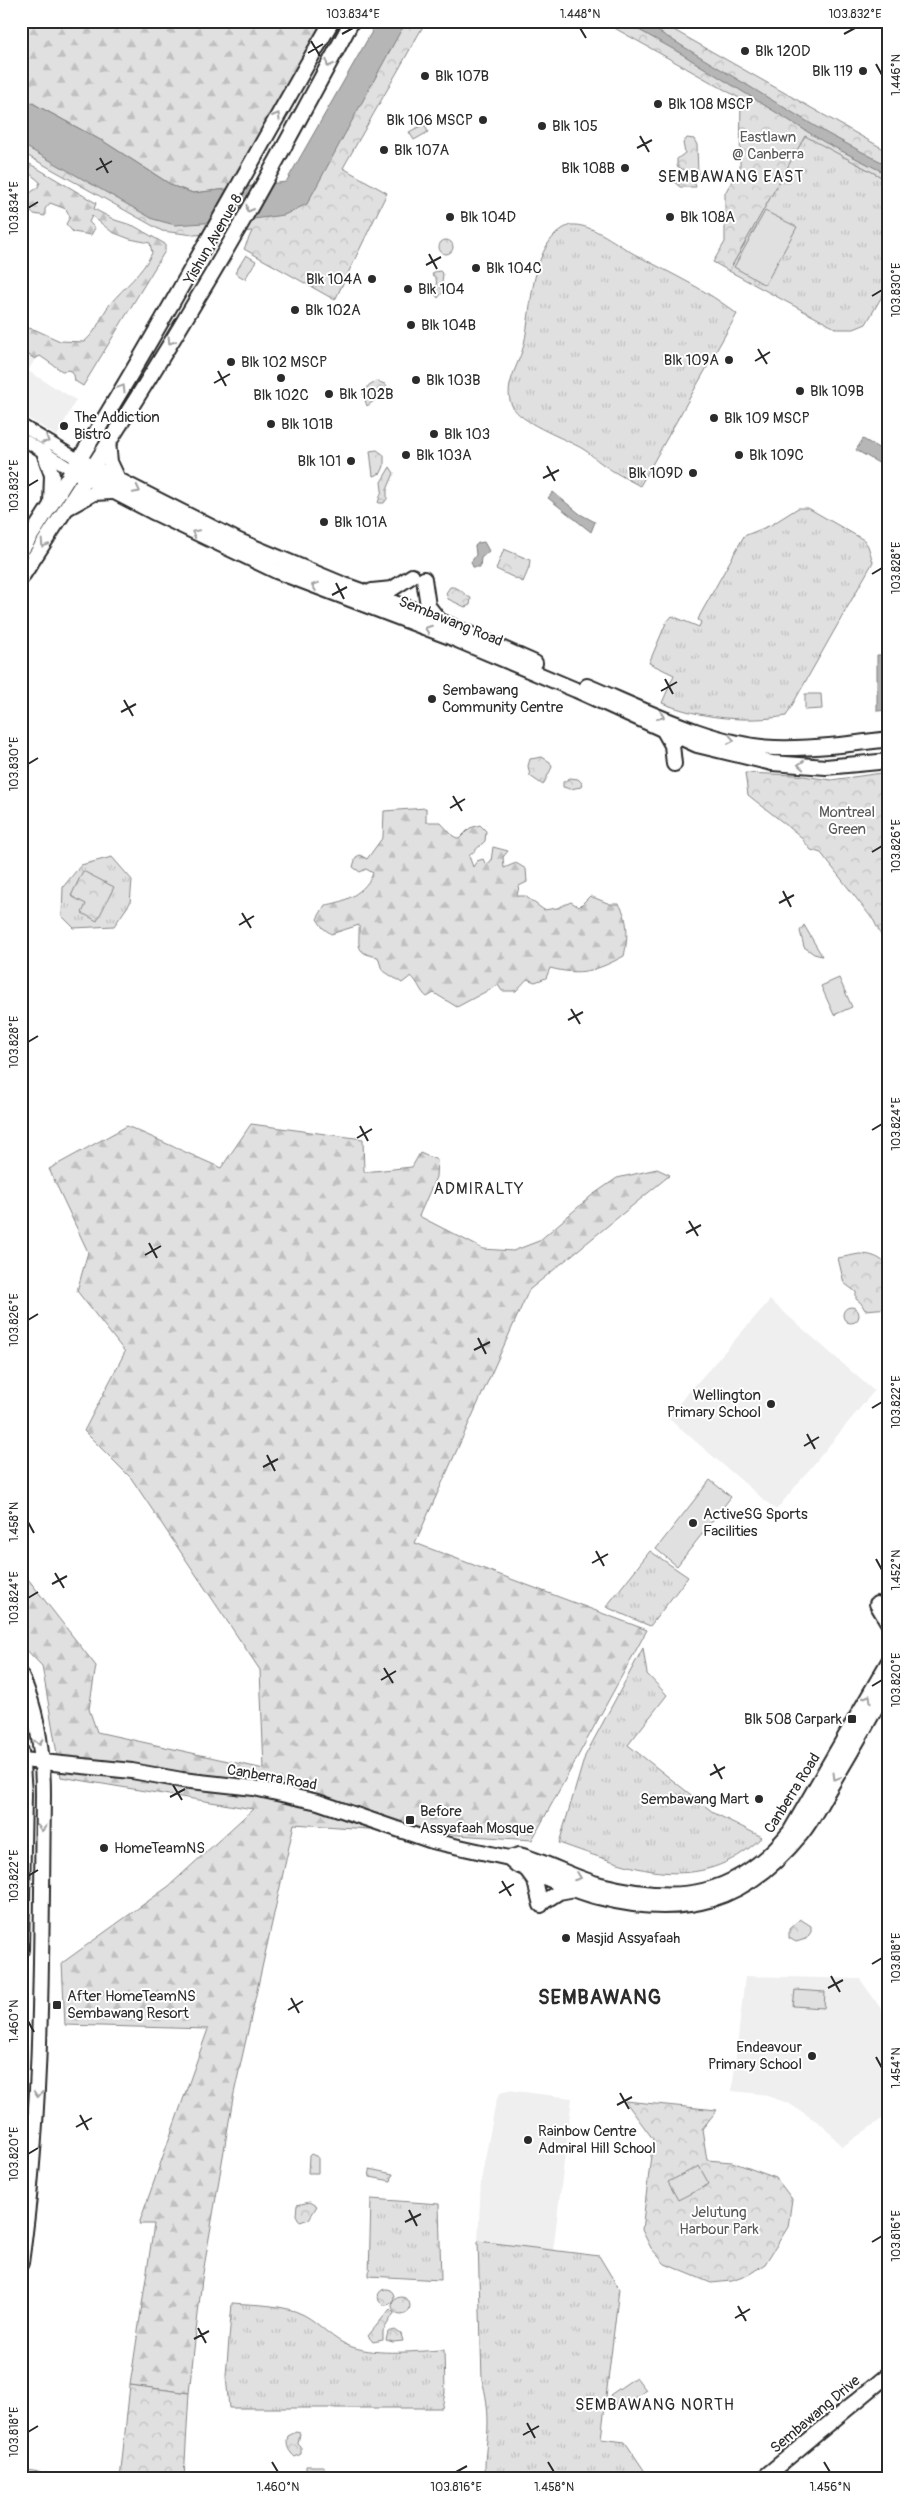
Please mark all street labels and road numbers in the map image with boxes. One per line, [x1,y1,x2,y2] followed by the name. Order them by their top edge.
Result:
[179,190,247,289] street label: Yishun Avenue 8
[396,592,506,651] street label: Sembawang Road
[760,1750,825,1837] street label: Canberra Road
[225,1760,318,1795] street label: Canberra Road
[766,2371,865,2458] street label: Sembawang Drive

